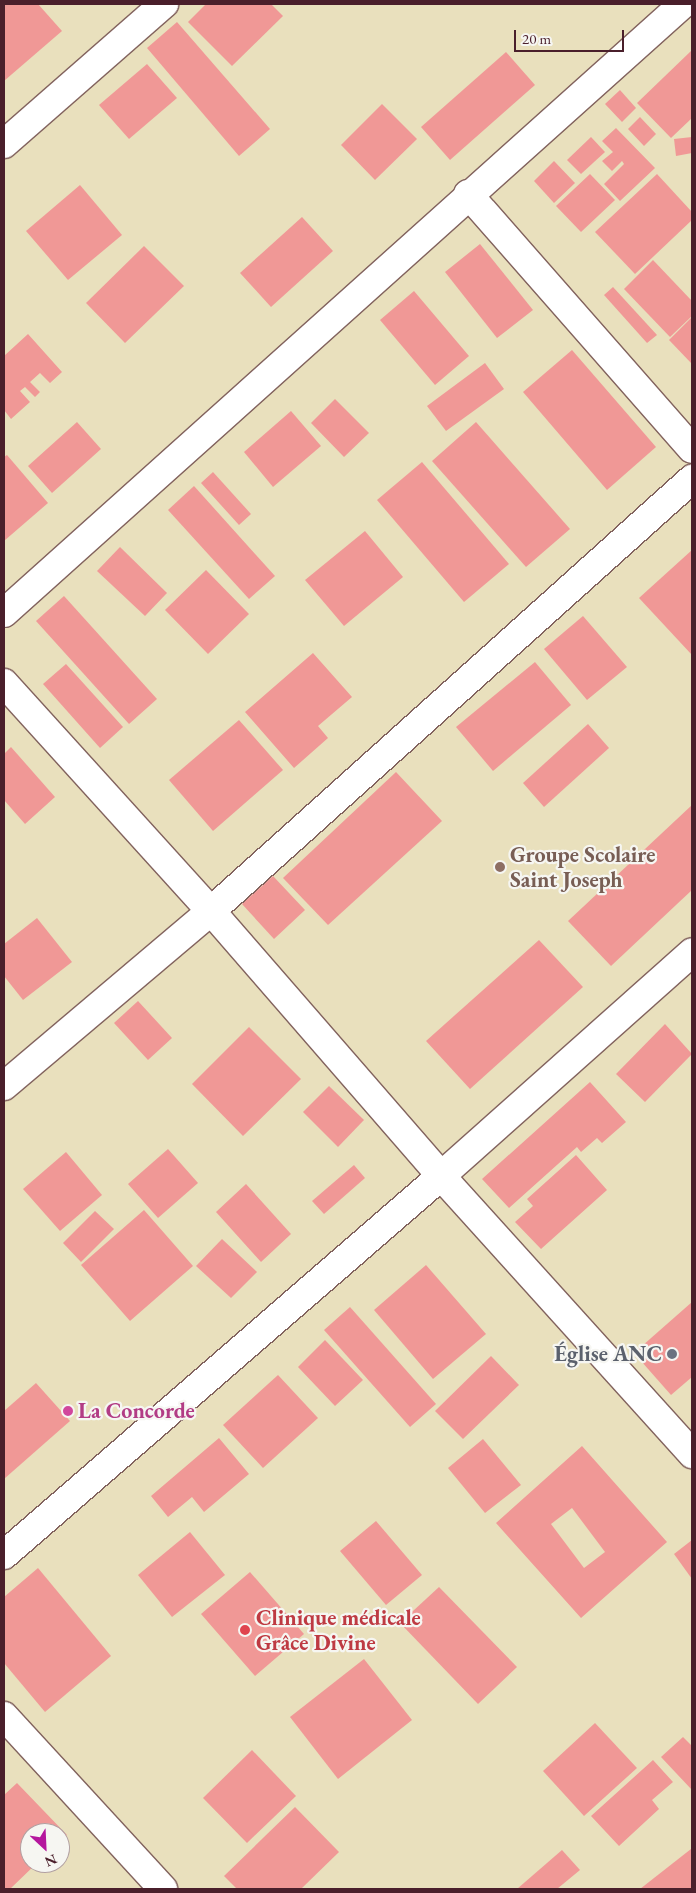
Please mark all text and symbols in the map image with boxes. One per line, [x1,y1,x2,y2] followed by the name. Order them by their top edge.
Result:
[516,20,626,52] scale bar
[522,29,551,48] text: 20 m
[510,841,655,892] place label: Groupe Scolaire Saint Joseph
[494,861,506,873] marker: Groupe Scolaire Saint Joseph
[554,1341,662,1367] place label: Église ANC
[666,1348,678,1360] marker: Église ANC
[78,1398,195,1424] place label: La Concorde
[62,1405,74,1417] marker: La Concorde
[256,1604,421,1655] place label: Clinique médicale Grâce Divine
[238,1623,252,1637] marker: Clinique médicale Grâce Divine
[20,1823,70,1873] north arrow
[42,1850,60,1871] text: N

